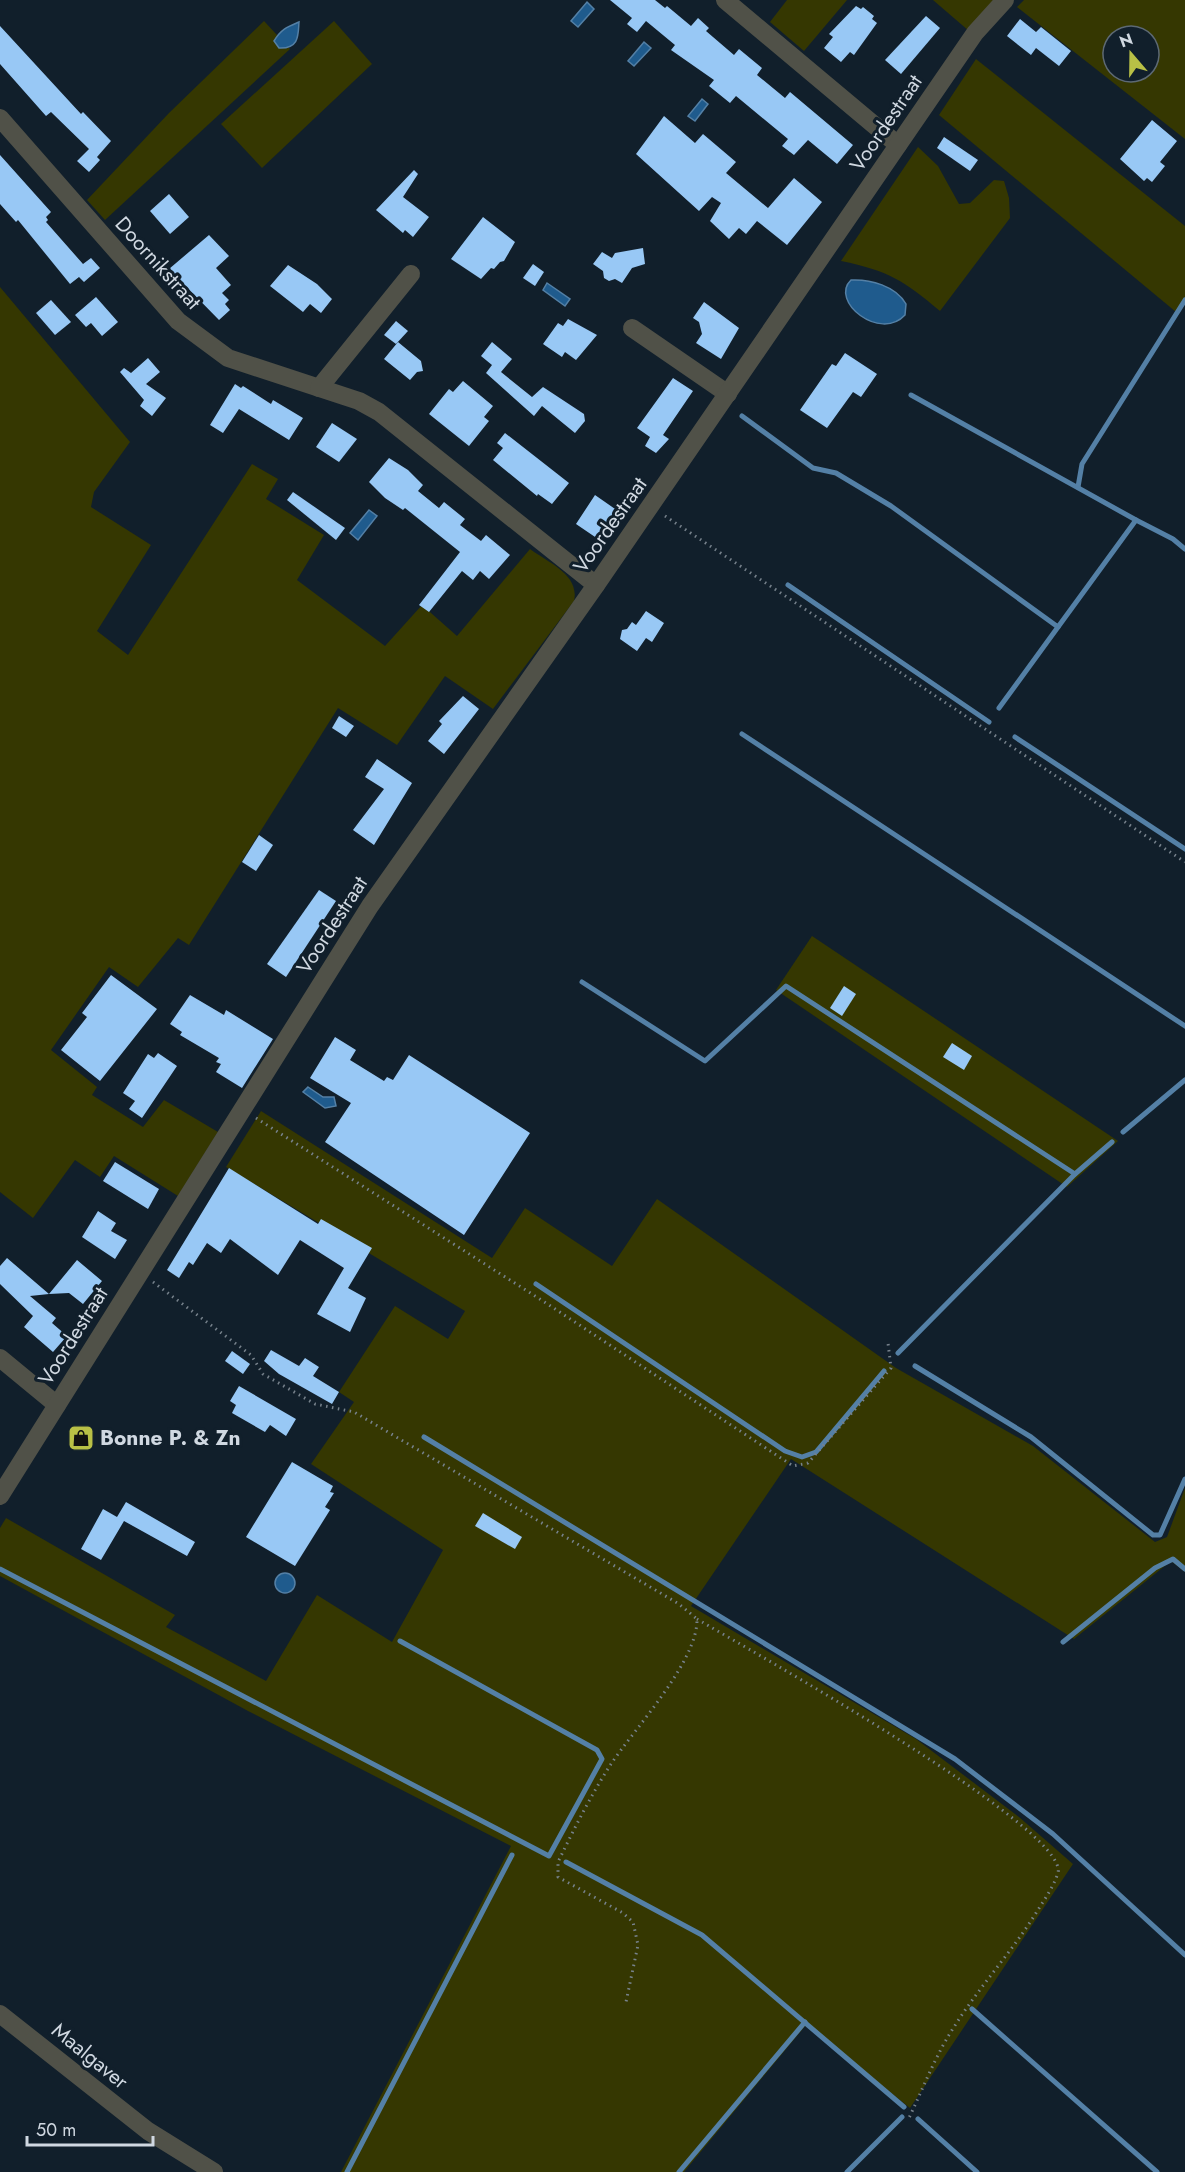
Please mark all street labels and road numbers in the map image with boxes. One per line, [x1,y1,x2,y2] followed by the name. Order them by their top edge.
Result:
[843,69,929,177] street label: Voordestraat
[108,210,208,316] street label: Doornikstraat
[566,471,654,579] street label: Voordestraat
[289,870,375,980] street label: Voordestraat
[31,1281,115,1391] street label: Voordestraat
[45,2016,135,2097] street label: Maalgaver

